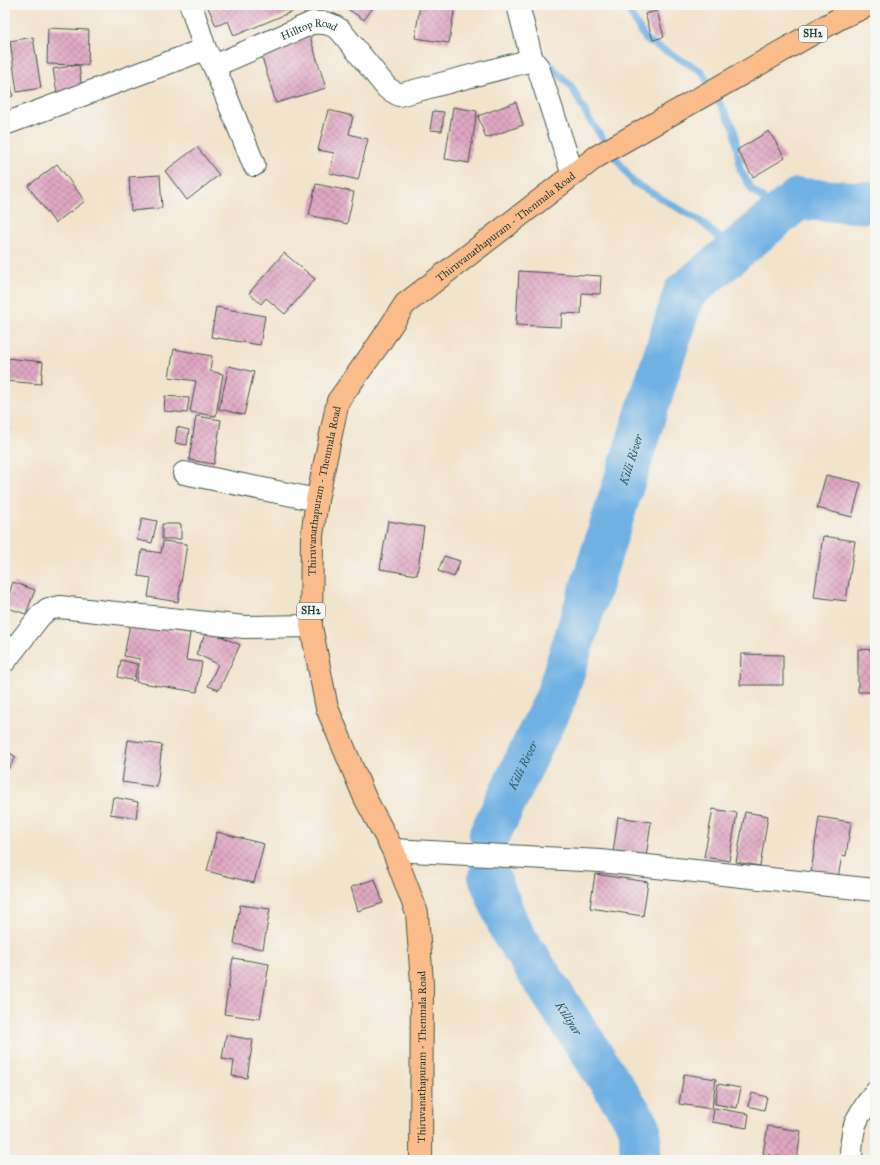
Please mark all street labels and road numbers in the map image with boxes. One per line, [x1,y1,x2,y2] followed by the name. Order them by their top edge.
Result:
[279,16,340,42] street label: Hilltop Road
[799,26,827,42] road number: SH2
[433,169,578,284] street label: Thiruvanathapuram - Thenmala Road
[305,404,343,576] street label: Thiruvanathapuram - Thenmala Road
[297,603,325,619] road number: SH2
[415,970,429,1143] street label: Thiruvanathapuram - Thenmala Road

